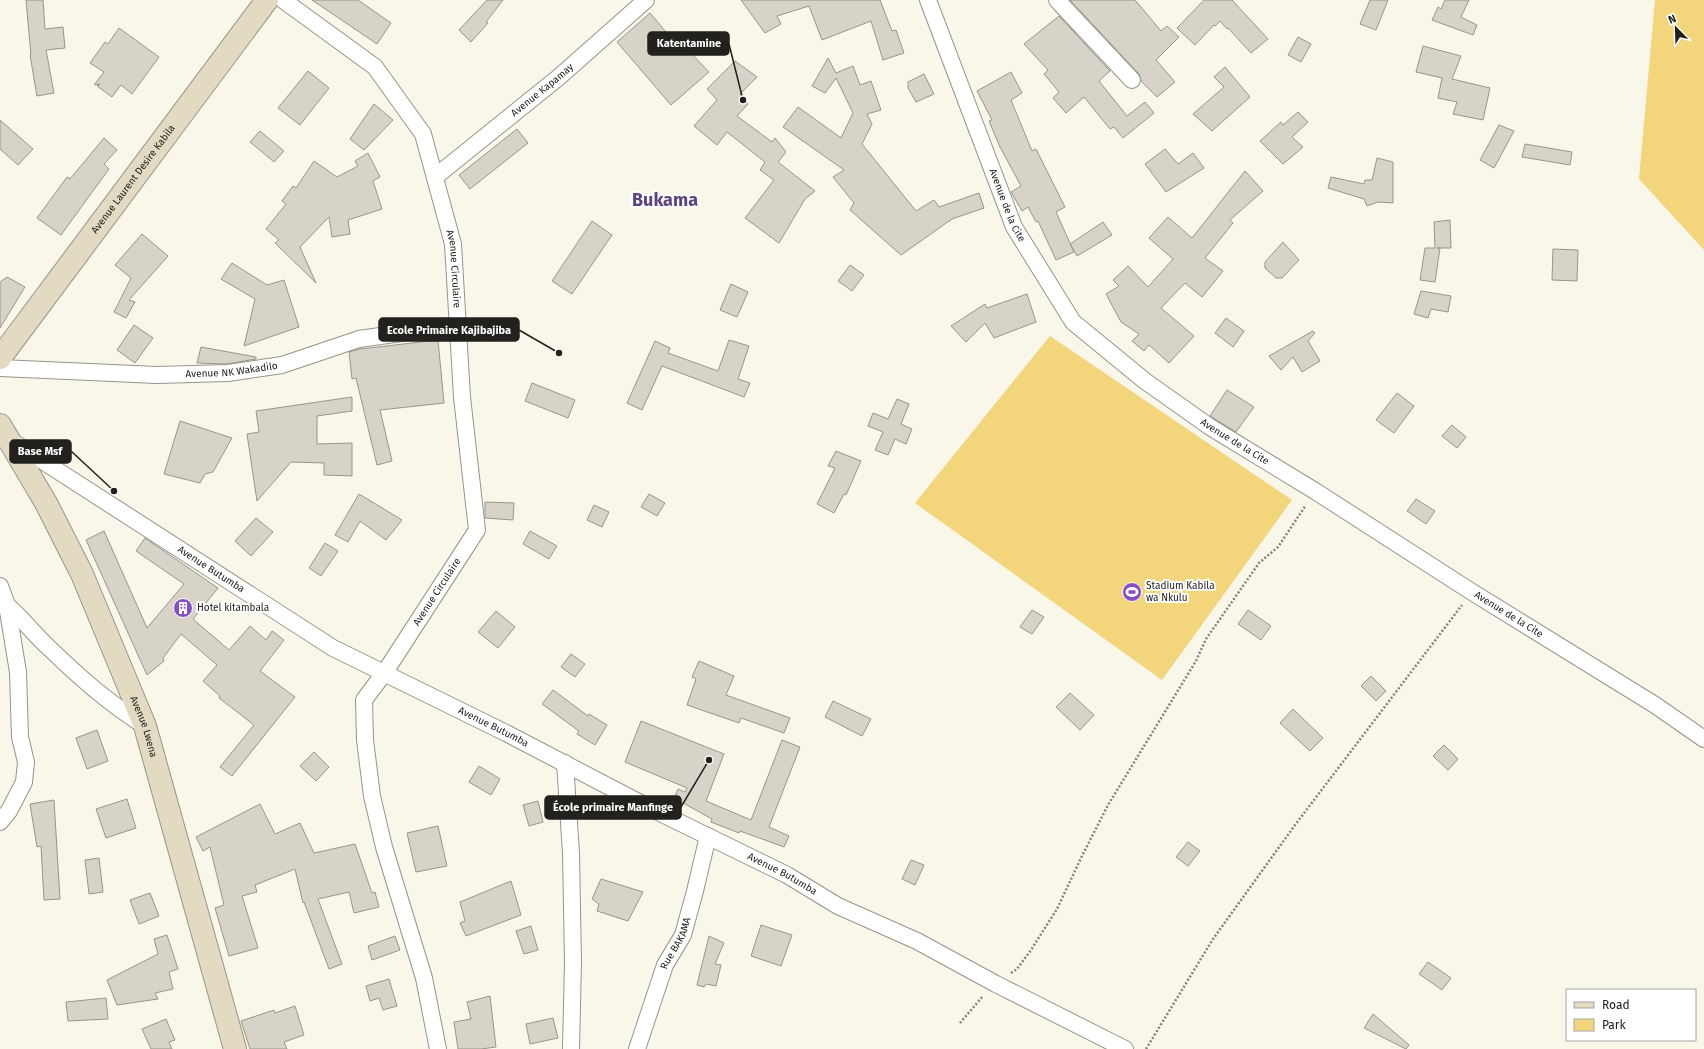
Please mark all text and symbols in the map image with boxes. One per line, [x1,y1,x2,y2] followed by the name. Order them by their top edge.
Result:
[1656,8,1696,48] north arrow
[1666,12,1678,27] text: N
[648,32,729,55] callout: Katentamine
[657,37,721,50] text: Katentamine
[509,61,576,119] street label: Avenue Kapamay
[89,122,178,236] street label: Avenue Laurent Desire Kabila
[986,167,1028,244] street label: Avenue de la Cite
[632,189,698,211] district label: Bukama
[443,228,463,308] street label: Avenue Circulaire
[379,318,519,341] callout: Ecole Primaire Kajibajiba
[387,324,511,337] text: Ecole Primaire Kajibajiba
[185,360,279,380] street label: Avenue NK Wakadilo
[1198,416,1271,467] street label: Avenue de la Cite
[10,440,71,463] callout: Base Msf
[18,445,63,458] text: Base Msf
[175,543,247,595] street label: Avenue Butumba
[411,556,463,628] street label: Avenue Circulaire
[1146,580,1215,604] place label: Stadium Kabila wa Nkulu
[1121,581,1143,603] sports icon: Stadium Kabila wa Nkulu
[1472,589,1545,640] street label: Avenue de la Cite
[172,597,194,619] building icon: Hotel kitambala
[197,602,269,614] place label: Hotel kitambala
[127,694,160,759] street label: Avenue Lwena
[456,704,531,750] street label: Avenue Butumba
[545,796,681,819] callout: École primaire Manfinge
[553,800,673,814] text: École primaire Manfinge
[745,851,819,898] street label: Avenue Butumba
[658,916,694,971] street label: Rue BAKAMA
[1566,989,1696,1041] legend
[1602,998,1630,1012] text: Road
[1602,1018,1626,1032] text: Park

